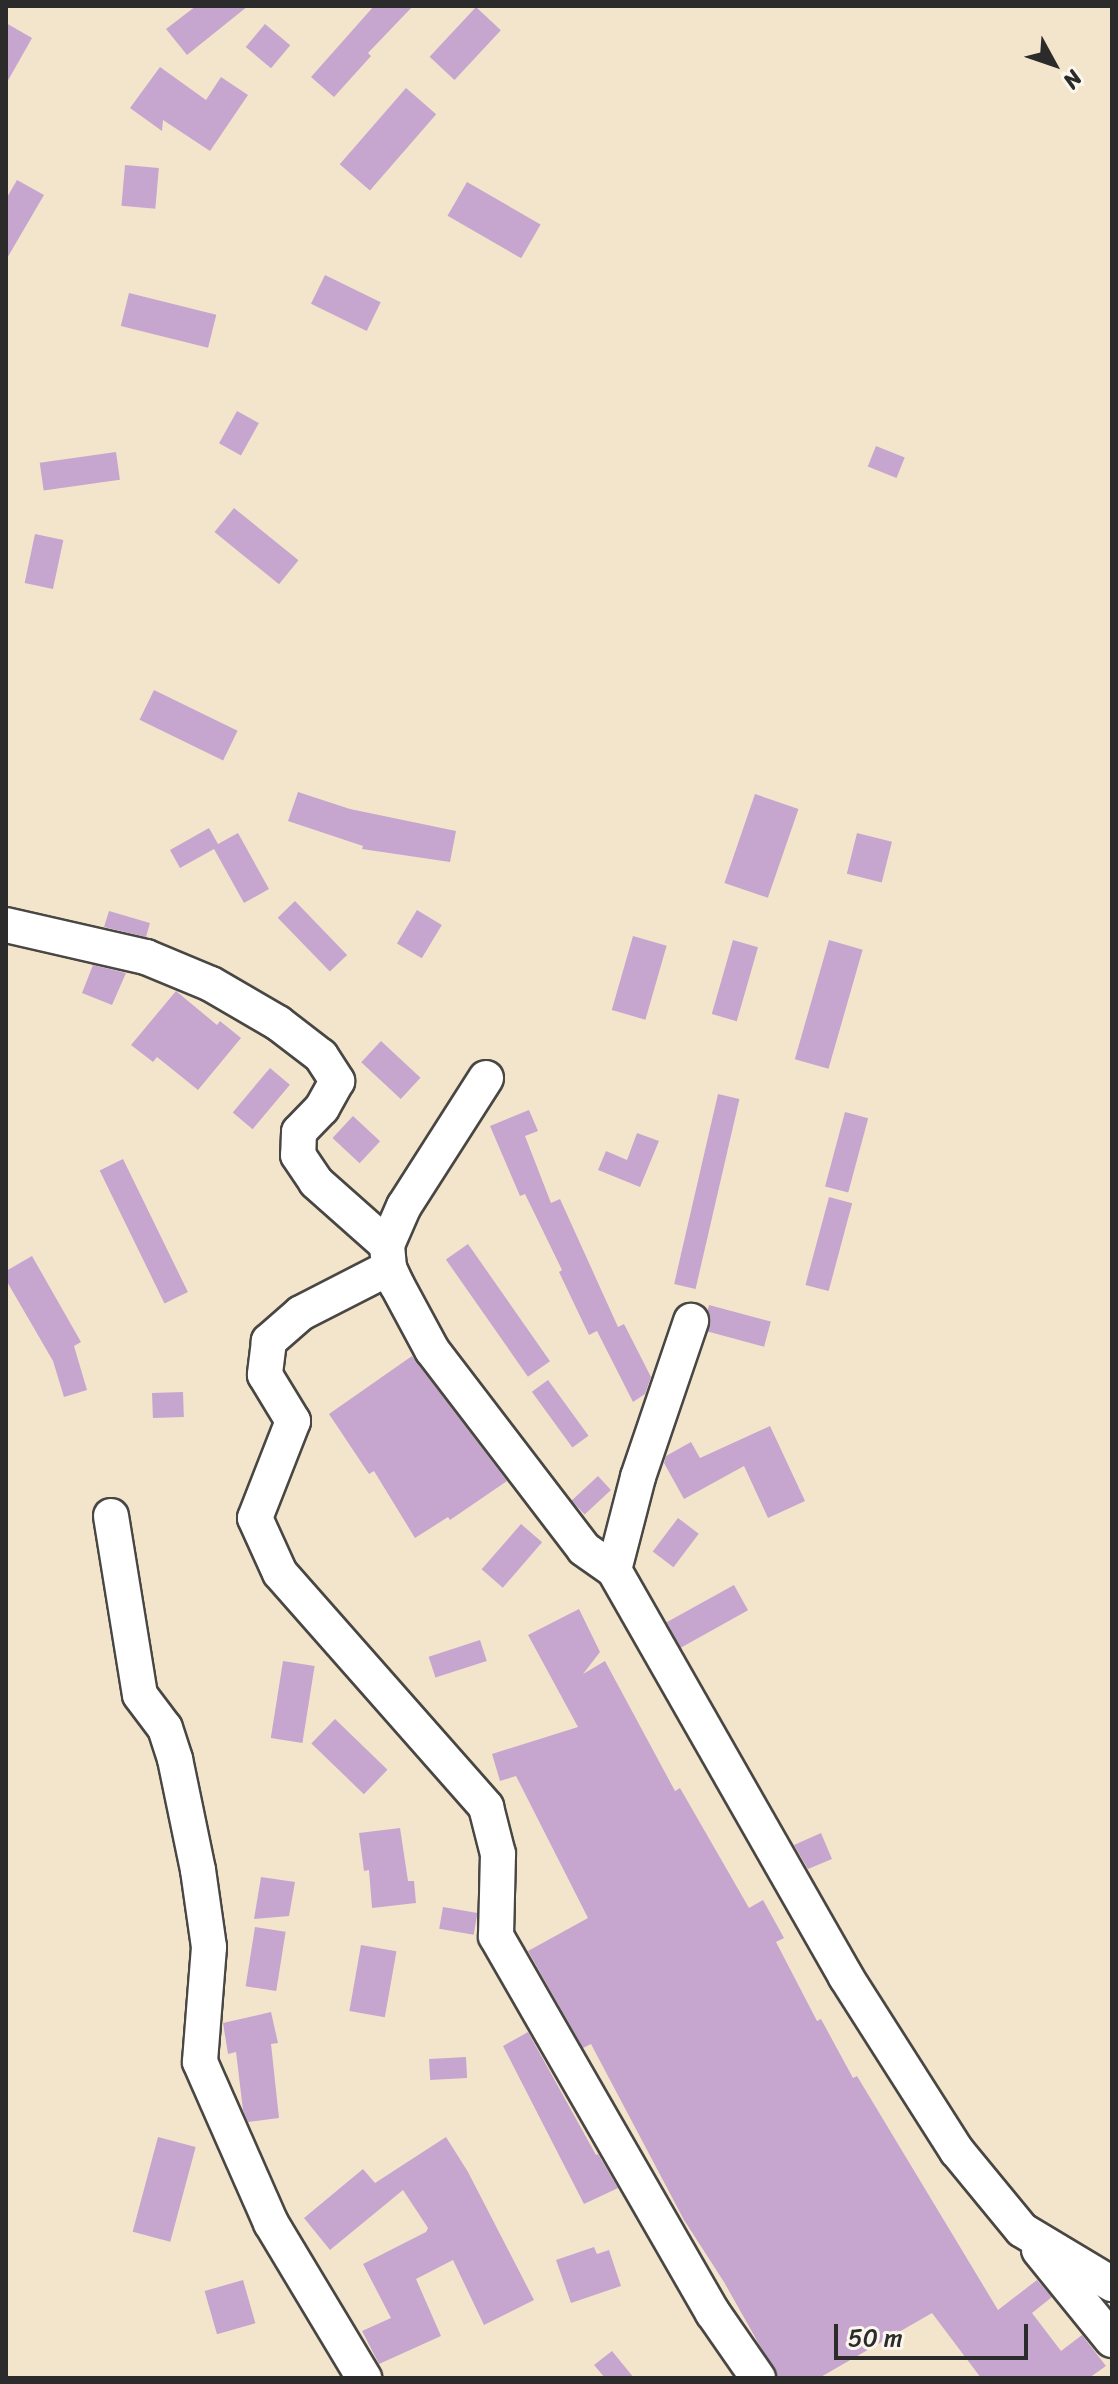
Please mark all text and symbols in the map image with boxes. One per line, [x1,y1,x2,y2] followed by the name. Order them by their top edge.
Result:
[1014,24,1094,104] north arrow
[1053,61,1093,98] text: N
[838,2308,1032,2358] scale bar
[848,2317,903,2359] text: 50 m

